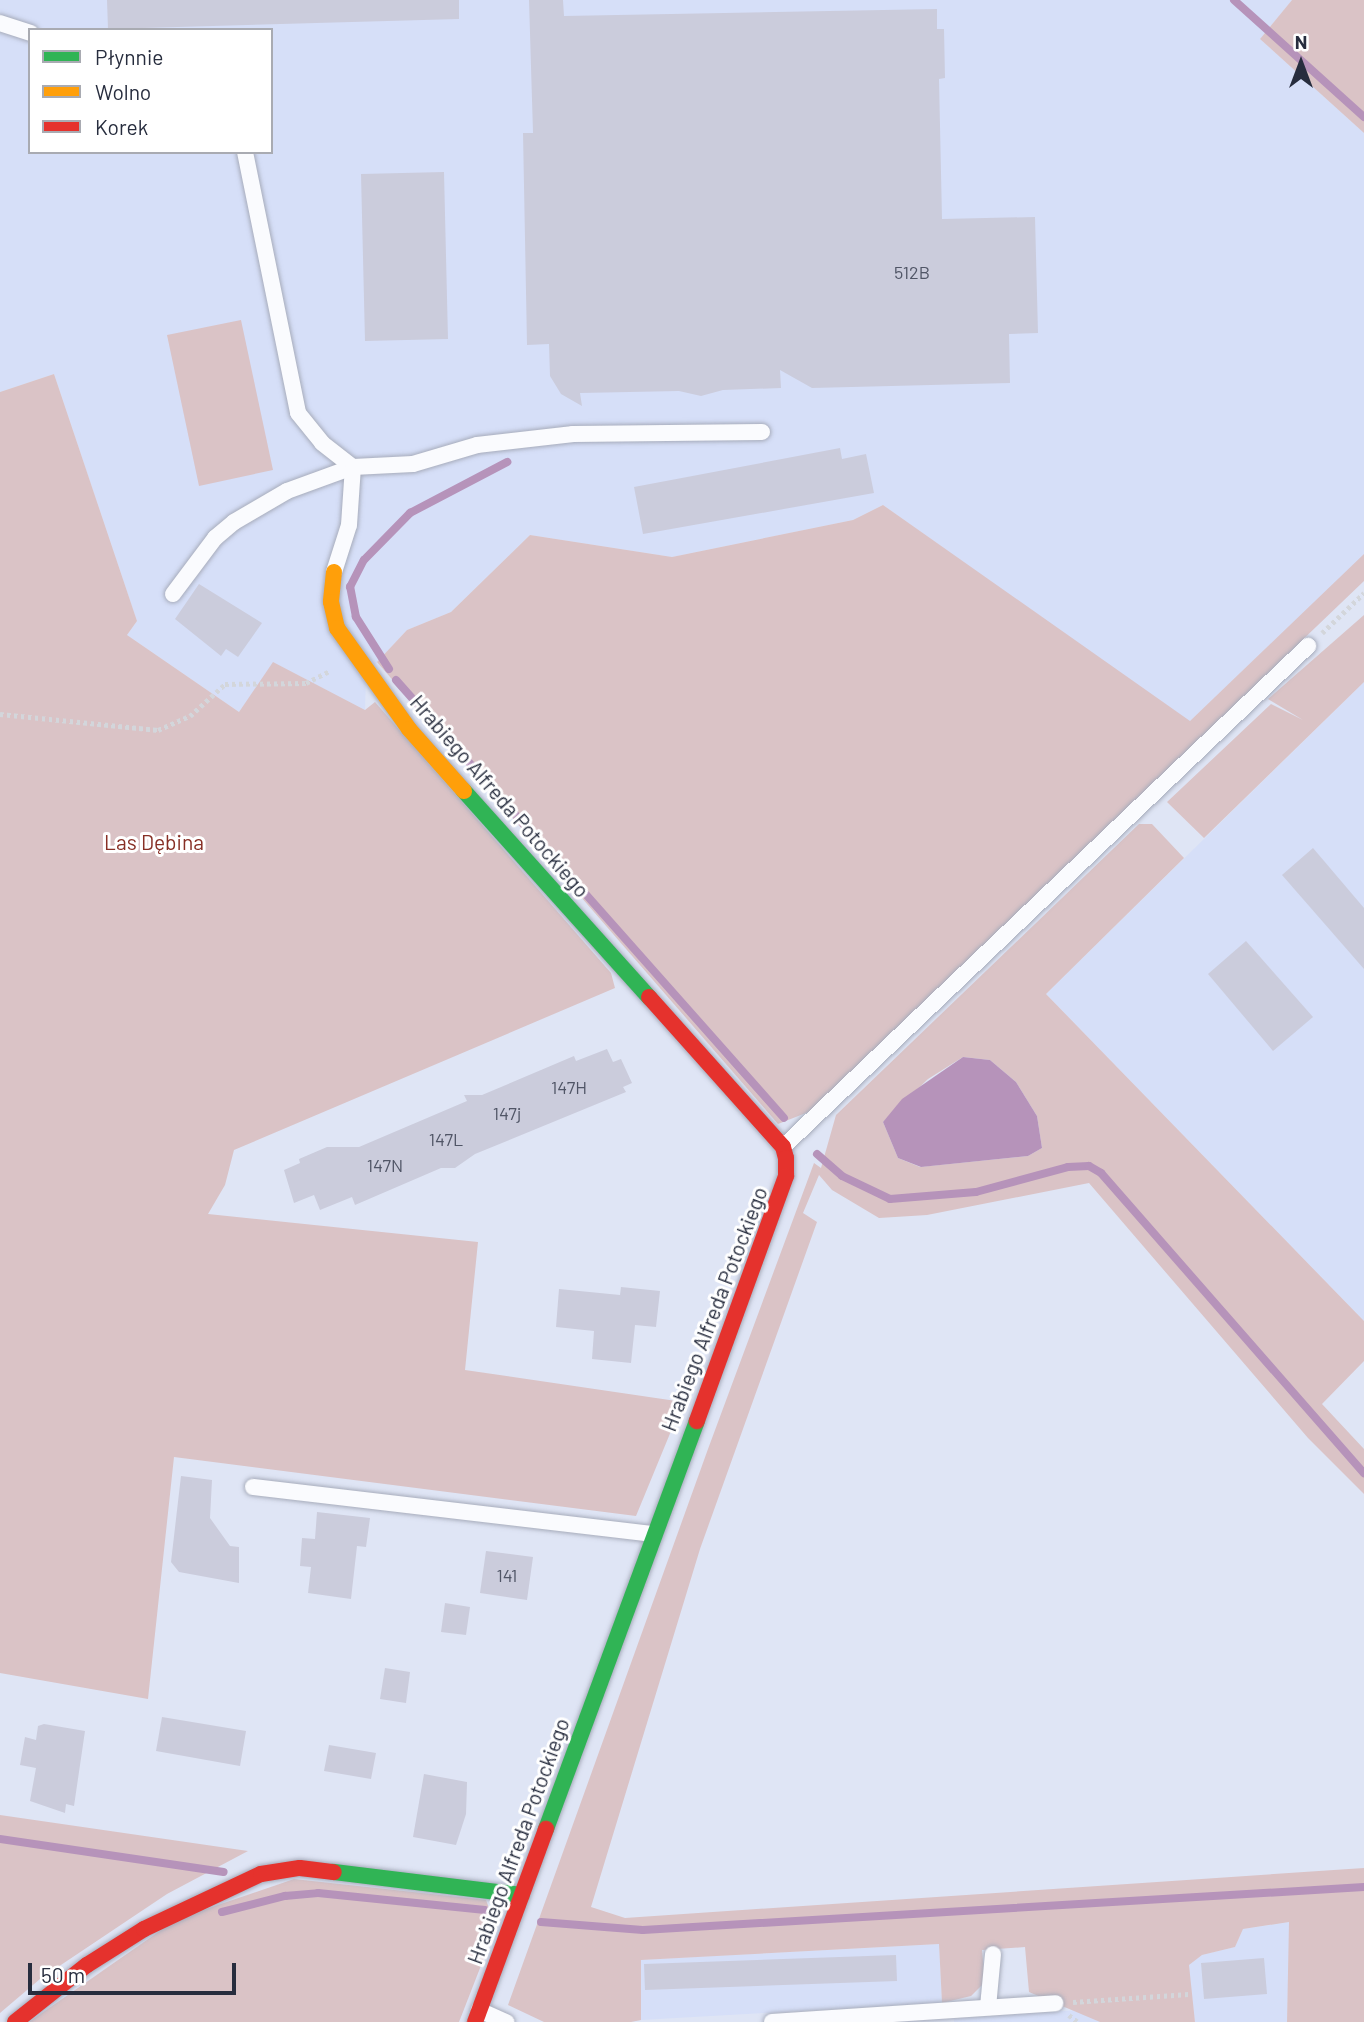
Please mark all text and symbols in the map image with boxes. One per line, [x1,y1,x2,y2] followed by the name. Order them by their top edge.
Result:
[28,28,273,154] legend
[1266,28,1336,98] north arrow
[1295,30,1307,53] text: N
[95,44,163,69] text: Płynnie
[95,79,151,104] text: Wolno
[95,114,148,139] text: Korek
[894,261,930,283] house number: 512B
[405,690,595,902] street label: Hrabiego Alfreda Potockiego
[104,829,204,855] park label: Las Dębina
[551,1076,587,1098] house number: 147H
[493,1102,521,1124] house number: 147j
[429,1128,463,1150] house number: 147L
[367,1154,403,1176] house number: 147N
[656,1183,772,1435] street label: Hrabiego Alfreda Potockiego
[497,1564,517,1586] house number: 141
[462,1715,574,1967] street label: Hrabiego Alfreda Potockiego
[32,1948,240,1992] scale bar
[41,1962,85,1987] text: 50 m

